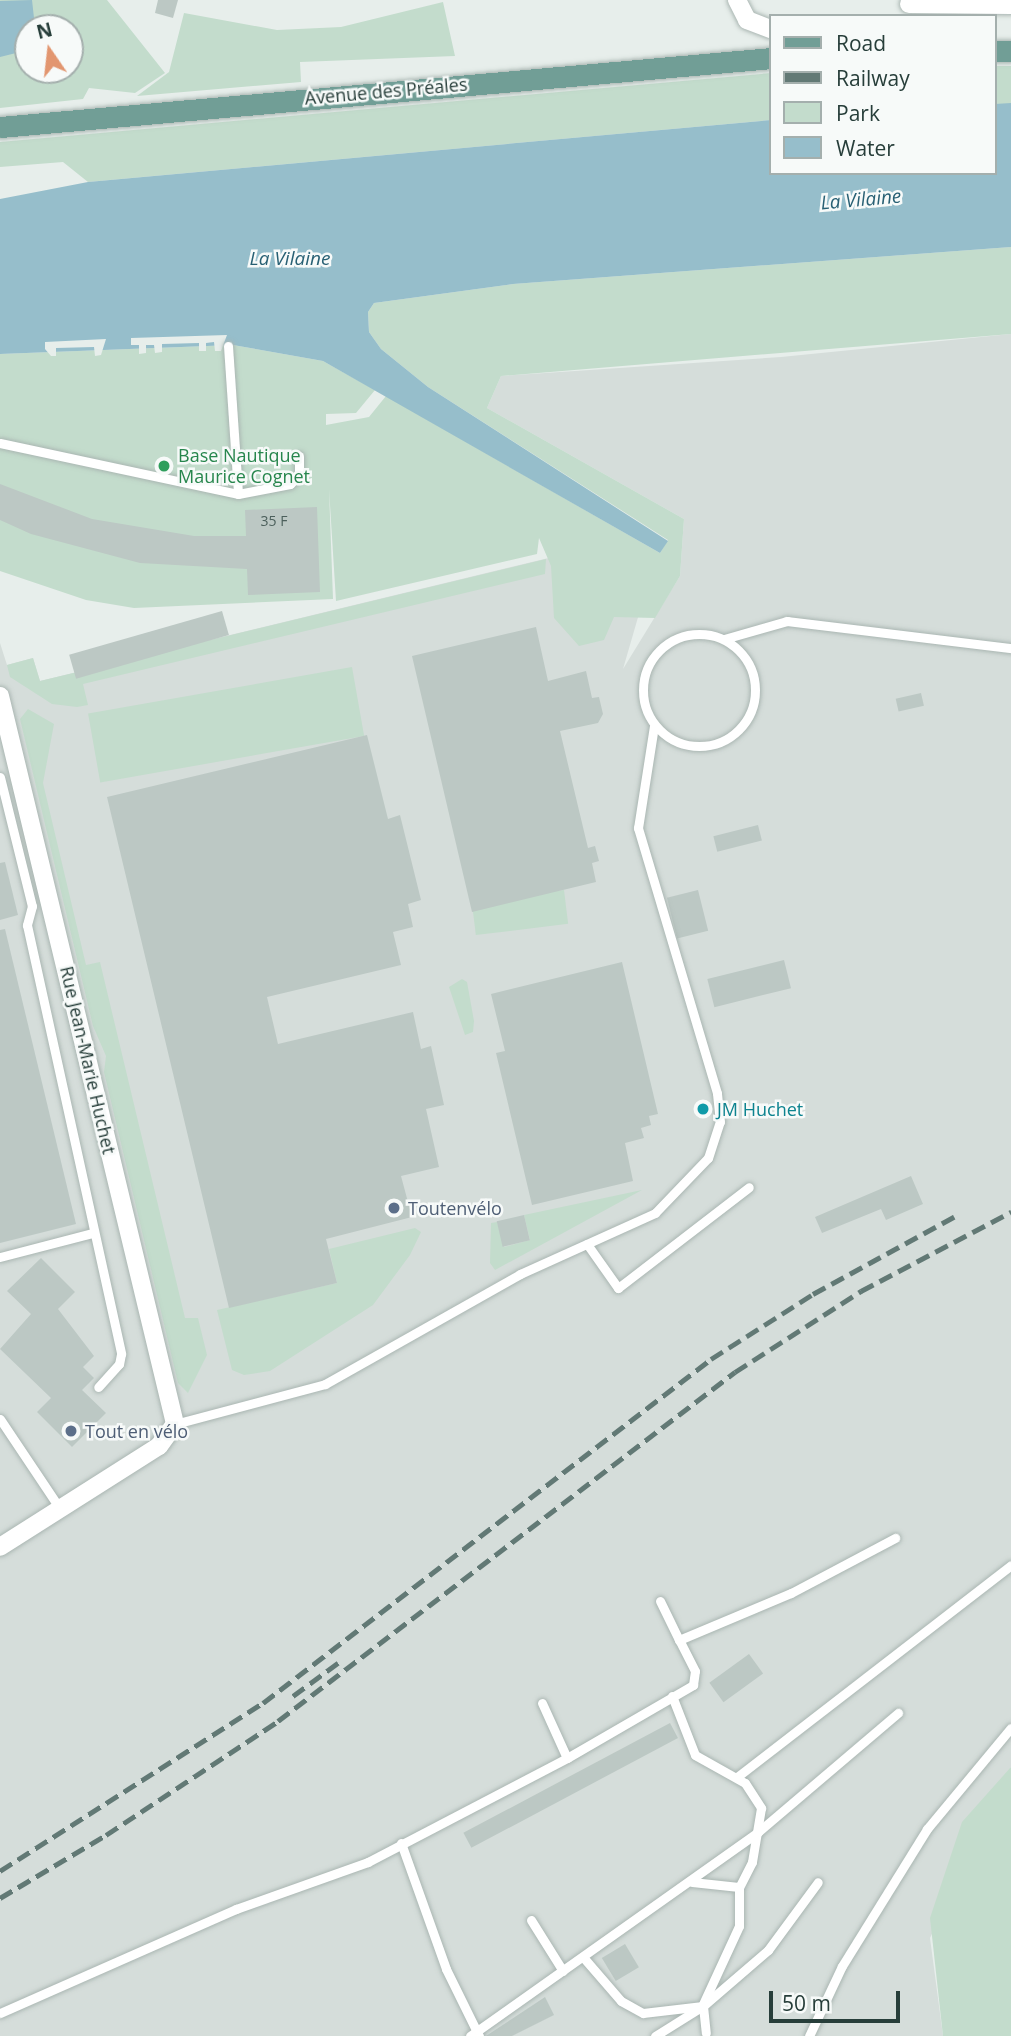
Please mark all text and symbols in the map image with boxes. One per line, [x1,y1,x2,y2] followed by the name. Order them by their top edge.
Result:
[14,14,84,84] north arrow
[769,14,997,175] legend
[34,16,55,45] text: N
[836,29,886,57] text: Road
[836,64,910,92] text: Railway
[304,73,468,109] street label: Avenue des Préales
[836,99,880,127] text: Park
[836,134,895,162] text: Water
[820,185,902,215] water label: La Vilaine
[250,248,330,270] water label: La Vilaine
[178,445,310,488] place label: Base Nautique Maurice Cognet
[156,458,172,474] marker: Base Nautique Maurice Cognet
[261,513,287,529] house number: 35 F
[56,964,120,1156] street label: Rue Jean-Marie Huchet
[717,1098,803,1120] place label: JM Huchet
[695,1101,711,1117] marker: JM Huchet
[408,1197,502,1219] place label: Toutenvélo
[386,1200,402,1216] marker: Toutenvélo
[85,1420,188,1442] place label: Tout en vélo
[63,1423,79,1439] marker: Tout en vélo
[773,1976,904,2020] scale bar
[782,1989,831,2017] text: 50 m

